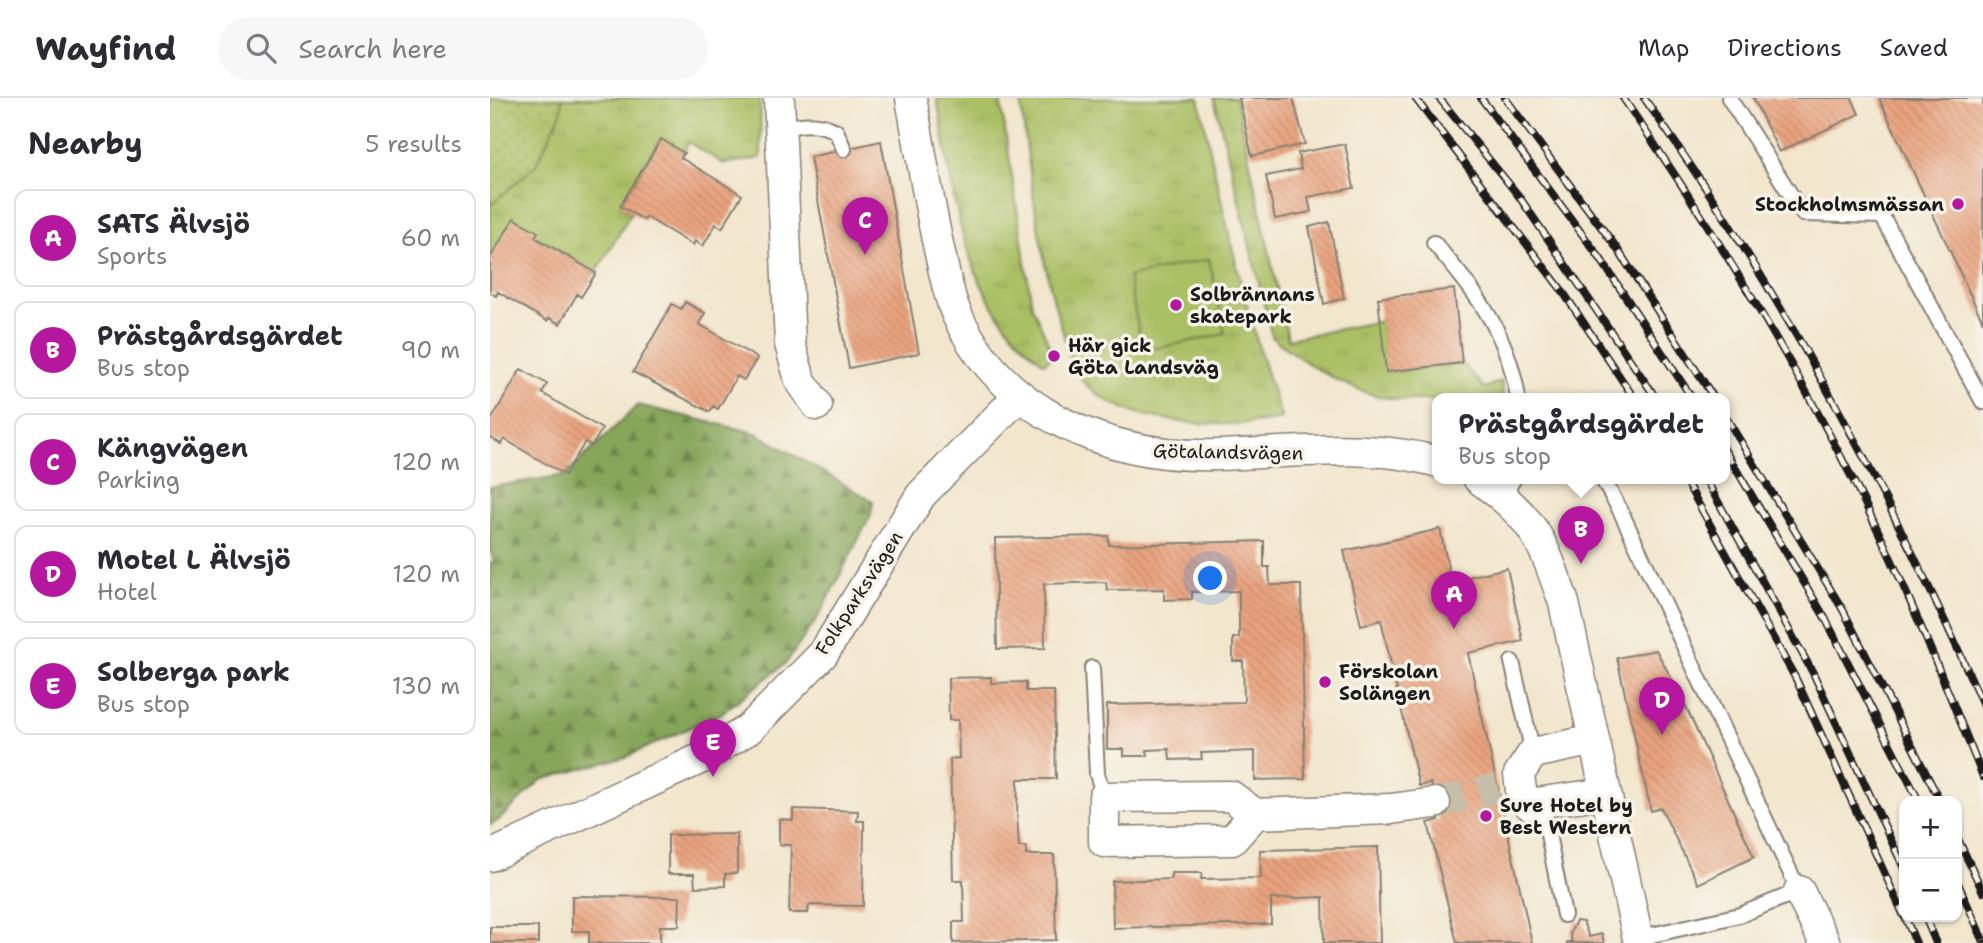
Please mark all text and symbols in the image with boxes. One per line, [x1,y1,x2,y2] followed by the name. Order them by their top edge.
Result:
[218,17,708,80] search box
[35,26,176,71] text: Wayfind
[242,29,280,67] icon: search
[298,31,447,66] text: Search here
[1638,32,1689,64] text: Map
[1727,32,1842,64] text: Directions
[1880,32,1948,64] text: Saved
[28,123,143,164] text: Nearby
[365,129,462,159] text: 5 results
[1755,192,1944,217] place label: Stockholmsmässan
[1950,196,1966,212] marker: Stockholmsmässan
[842,197,888,255] pin: C
[97,206,250,241] text: SATS Älvsjö
[44,223,62,253] text: A
[401,223,460,253] text: 60 m
[97,241,168,271] text: Sports
[1190,282,1315,329] place label: Solbrännans skatepark
[1168,297,1184,313] marker: Solbrännans skatepark
[97,318,343,353] text: Prästgårdsgärdet
[1068,333,1219,380] place label: Här gick Göta Landsväg
[46,335,60,365] text: B
[400,335,460,365] text: 90 m
[1046,348,1062,364] marker: Här gick Göta Landsväg
[97,353,190,383] text: Bus stop
[1432,393,1730,484] popup
[1458,406,1704,441] text: Prästgårdsgärdet
[97,430,248,465] text: Kängvägen
[1153,438,1303,466] street label: Götalandsvägen
[1458,441,1551,471] text: Bus stop
[46,447,60,477] text: C
[392,447,460,477] text: 120 m
[97,465,180,495] text: Parking
[1558,506,1604,564] pin: B
[810,526,908,660] street label: Folkparksvägen
[97,542,291,577] text: Motel L Älvsjö
[45,559,61,589] text: D
[392,559,460,589] text: 120 m
[1193,561,1227,595] your location
[1431,571,1477,629] pin: A
[97,577,157,607] text: Hotel
[97,654,290,689] text: Solberga park
[1339,659,1439,706] place label: Förskolan Solängen
[45,671,61,701] text: E
[392,671,460,701] text: 130 m
[1317,674,1333,690] marker: Förskolan Solängen
[1639,677,1685,735] pin: D
[97,689,190,719] text: Bus stop
[690,719,736,777] pin: E
[1500,793,1633,840] place label: Sure Hotel by Best Western
[1899,796,1962,922] map controls
[1899,796,1962,859] button: +
[1478,808,1494,824] marker: Sure Hotel by Best Western
[1899,859,1962,922] button: −

